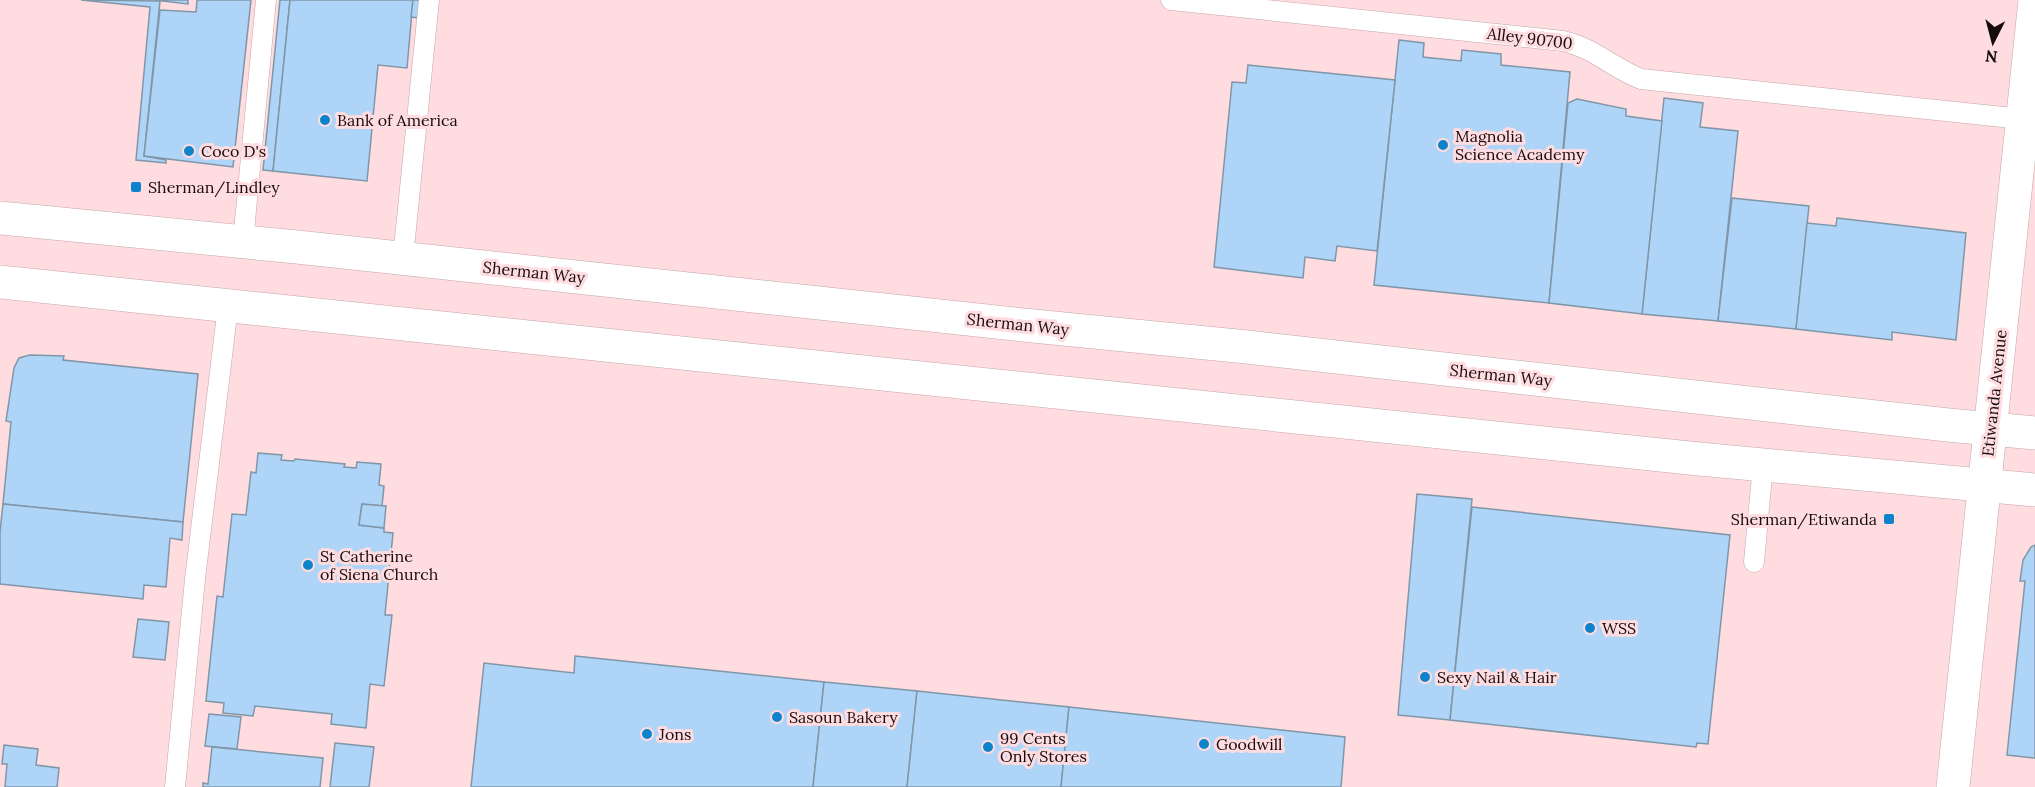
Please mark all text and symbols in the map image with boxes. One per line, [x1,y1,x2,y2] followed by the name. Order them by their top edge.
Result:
[1963,12,2023,72] north arrow
[1485,23,1574,53] street label: Alley 90700
[1984,46,1999,68] text: N
[337,110,458,130] place label: Bank of America
[318,113,332,127] marker: Bank of America
[1455,126,1585,164] place label: Magnolia Science Academy
[1436,138,1450,152] marker: Magnolia Science Academy
[201,141,266,161] place label: Coco D's
[182,144,196,158] marker: Coco D's
[148,177,280,198] place label: Sherman/Lindley
[129,180,143,194] marker: Sherman/Lindley
[482,257,587,287] street label: Sherman Way
[966,309,1071,339] street label: Sherman Way
[1977,328,2011,457] street label: Etiwanda Avenue
[1449,360,1554,390] street label: Sherman Way
[1731,509,1877,530] place label: Sherman/Etiwanda
[1882,512,1896,526] marker: Sherman/Etiwanda
[320,546,439,584] place label: St Catherine of Siena Church
[301,558,315,572] marker: St Catherine of Siena Church
[1602,618,1636,638] place label: WSS
[1583,621,1597,635] marker: WSS
[1437,667,1557,687] place label: Sexy Nail & Hair
[1418,670,1432,684] marker: Sexy Nail & Hair
[789,707,898,727] place label: Sasoun Bakery
[770,710,784,724] marker: Sasoun Bakery
[658,724,691,744] place label: Jons
[640,727,654,741] marker: Jons
[1000,728,1087,766] place label: 99 Cents Only Stores
[1216,734,1282,754] place label: Goodwill
[1197,737,1211,751] marker: Goodwill
[981,740,995,754] marker: 99 Cents Only Stores

